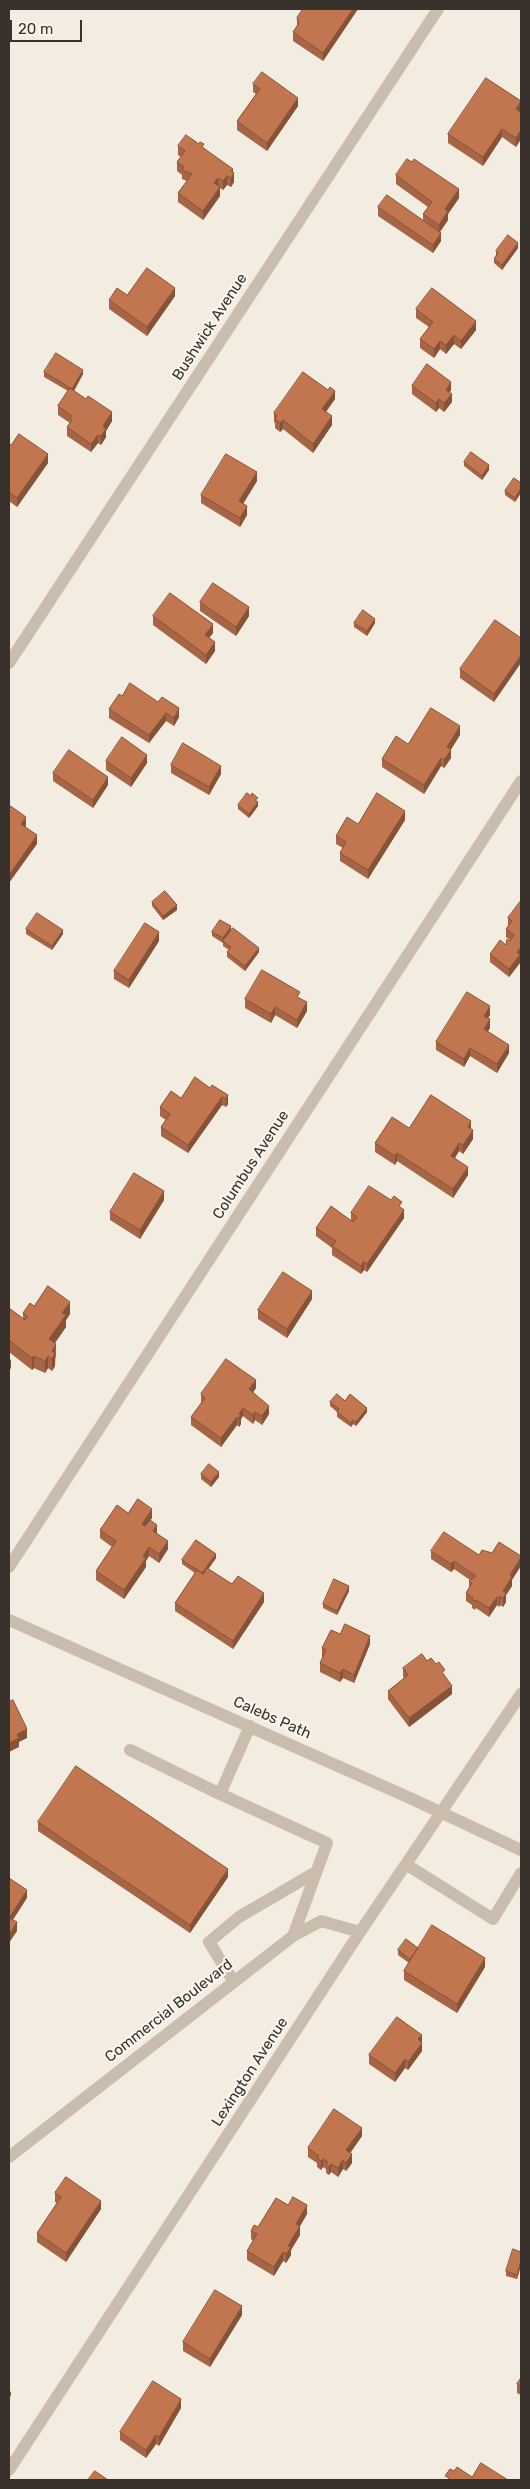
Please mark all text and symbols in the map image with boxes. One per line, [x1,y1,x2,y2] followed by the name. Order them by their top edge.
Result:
[12,10,85,42] scale bar
[18,20,53,38] text: 20 m
[169,270,251,384] street label: Bushwick Avenue
[209,1107,293,1223] street label: Columbus Avenue
[230,1693,314,1743] street label: Calebs Path
[102,1956,236,2066] street label: Commercial Boulevard
[208,2014,292,2130] street label: Lexington Avenue

